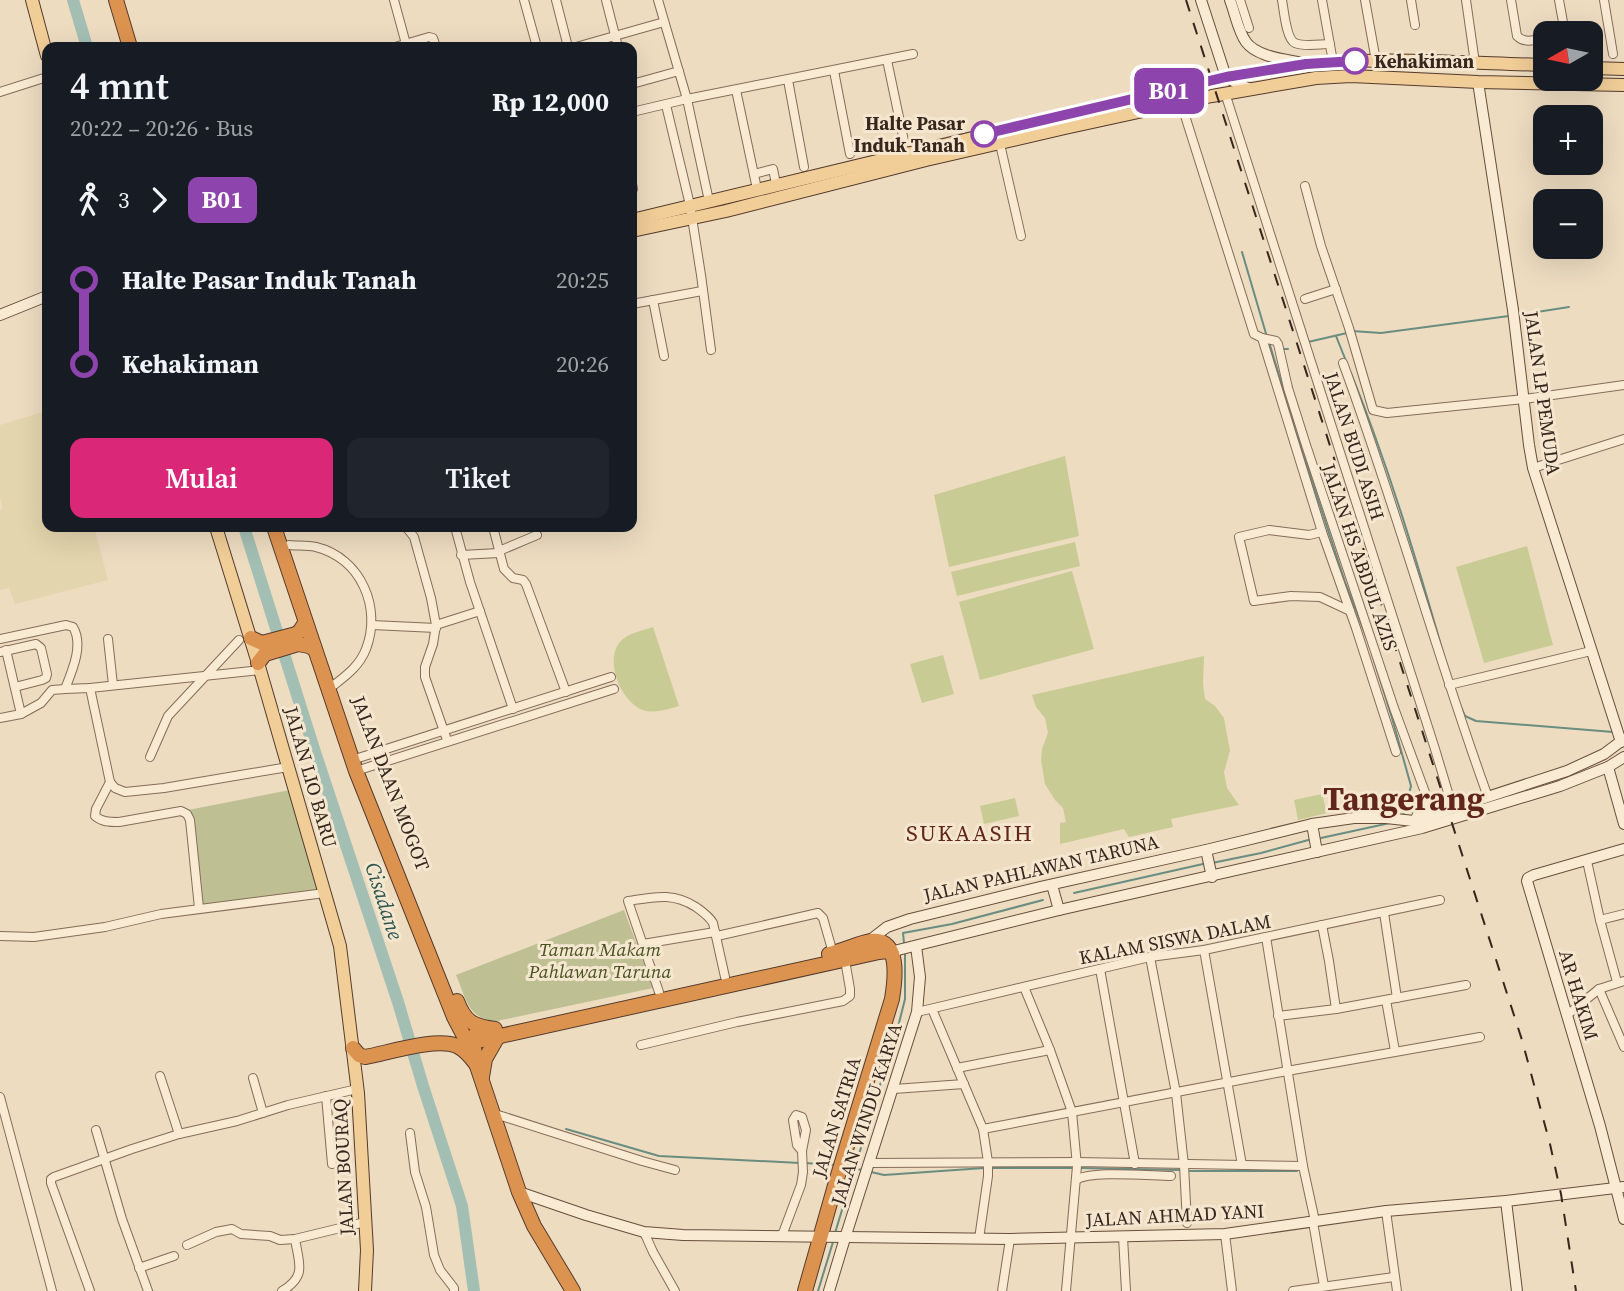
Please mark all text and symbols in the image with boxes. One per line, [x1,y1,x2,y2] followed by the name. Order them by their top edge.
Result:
[1533,21,1603,91] north arrow
[1533,21,1603,259] map controls
[1342,48,1368,74] marker: Kehakiman
[1374,48,1474,74] place label: Kehakiman
[70,60,169,112] text: 4 mnt
[1129,68,1209,114] line badge: B01
[1148,74,1190,107] text: B01
[492,84,609,120] text: Rp 12,000
[1533,105,1603,175] button: +
[854,110,965,158] place label: Halte Pasar Induk Tanah
[70,112,253,144] text: 20:22 – 20:26 · Bus
[971,121,997,147] marker: Halte Pasar Induk Tanah
[70,181,108,219] icon: walk
[140,181,178,219] icon: forward
[202,183,243,216] text: B01
[118,184,130,216] text: 3
[1533,189,1603,259] button: −
[122,262,417,298] text: Halte Pasar Induk Tanah
[556,264,609,296] text: 20:25
[1518,308,1567,477] street label: JALAN LP PEMUDA
[122,346,259,382] text: Kehakiman
[556,348,609,380] text: 20:26
[1318,368,1391,523] street label: JALAN BUDI ASIH
[70,438,333,518] button: Mulai
[347,438,609,518] button: Tiket
[1315,459,1404,654] street label: JALAN HS ABDUL AZIS
[345,691,436,875] street label: JALAN DAAN MOGOT
[278,702,344,851] street label: JALAN LIO BARU
[1323,776,1485,821] district label: Tangerang
[906,817,1034,849] district label: SUKAASIH
[920,828,1162,908] street label: JALAN PAHLAWAN TARUNA
[358,858,411,944] water label: Cisadane
[1077,908,1273,970] street label: KALAM SISWA DALAM
[528,936,672,984] park label: Taman Makam Pahlawan Taruna
[1553,946,1605,1044] street label: AR HAKIM
[824,1019,908,1210] street label: JALAN WINDU KARYA
[805,1053,867,1182] street label: JALAN SATRIA
[326,1098,360,1237] street label: JALAN BOURAQ
[1084,1197,1265,1233] street label: JALAN AHMAD YANI

